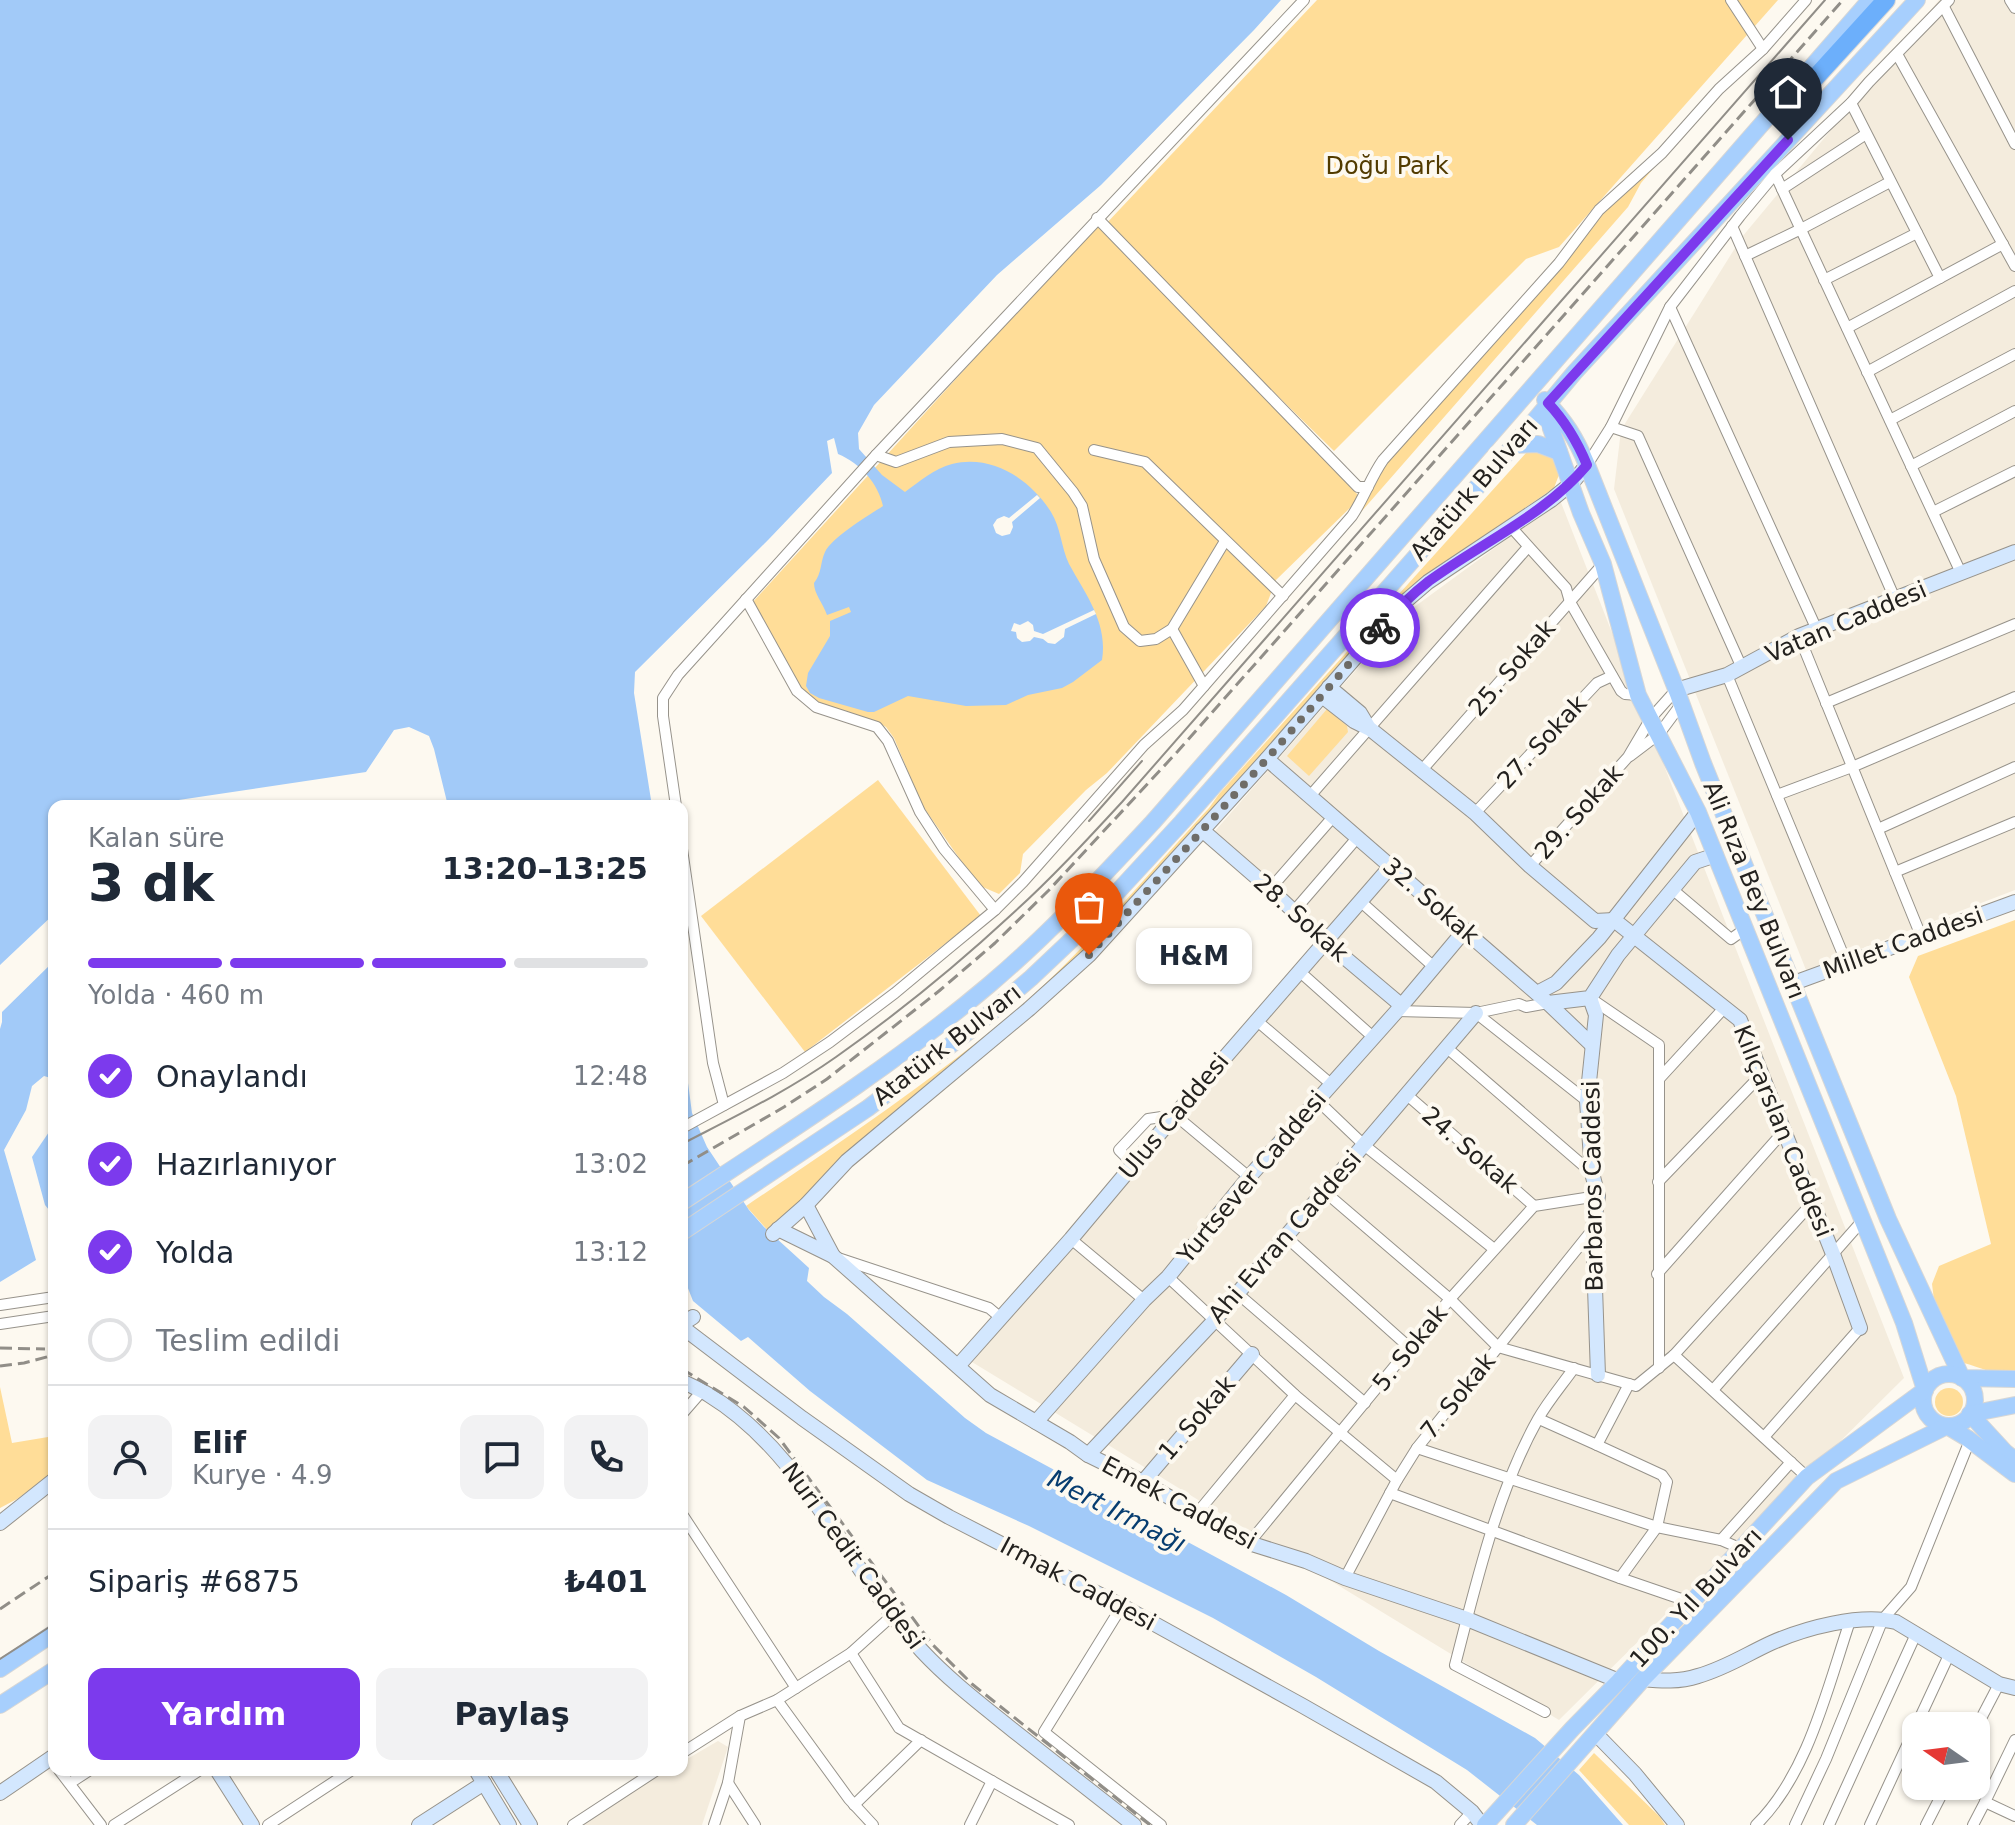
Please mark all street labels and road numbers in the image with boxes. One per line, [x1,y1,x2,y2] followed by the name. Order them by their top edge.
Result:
[1404,412,1544,566] street label: Atatürk Bulvarı
[1761,575,1931,669] street label: Vatan Caddesi
[1463,614,1561,722] street label: 25. Sokak
[1492,689,1592,795] street label: 27. Sokak
[1529,759,1629,865] street label: 29. Sokak
[1697,777,1811,1003] street label: Ali Rıza Bey Bulvarı
[1377,852,1485,950] street label: 32. Sokak
[1248,868,1354,968] street label: 28. Sokak
[1819,901,1987,985] street label: Millet Caddesi
[867,979,1027,1111] street label: Atatürk Bulvarı
[1728,1021,1838,1241] street label: Kılıçarslan Caddesi
[1113,1047,1235,1185] street label: Ulus Caddesi
[1577,1080,1609,1292] street label: Barbaros Caddesi
[1171,1085,1332,1269] street label: Yurtsever Caddesi
[1416,1101,1524,1199] street label: 24. Sokak
[1203,1145,1367,1329] street label: Ahi Evran Caddesi
[1367,1299,1453,1397] street label: 5. Sokak
[1415,1347,1501,1445] street label: 7. Sokak
[1153,1370,1241,1466] street label: 1. Sokak
[1097,1451,1261,1555] street label: Emek Caddesi
[776,1457,930,1655] street label: Nuri Cedit Caddesi
[1624,1522,1768,1674] street label: 100. Yıl Bulvarı
[995,1531,1161,1637] street label: Irmak Caddesi

